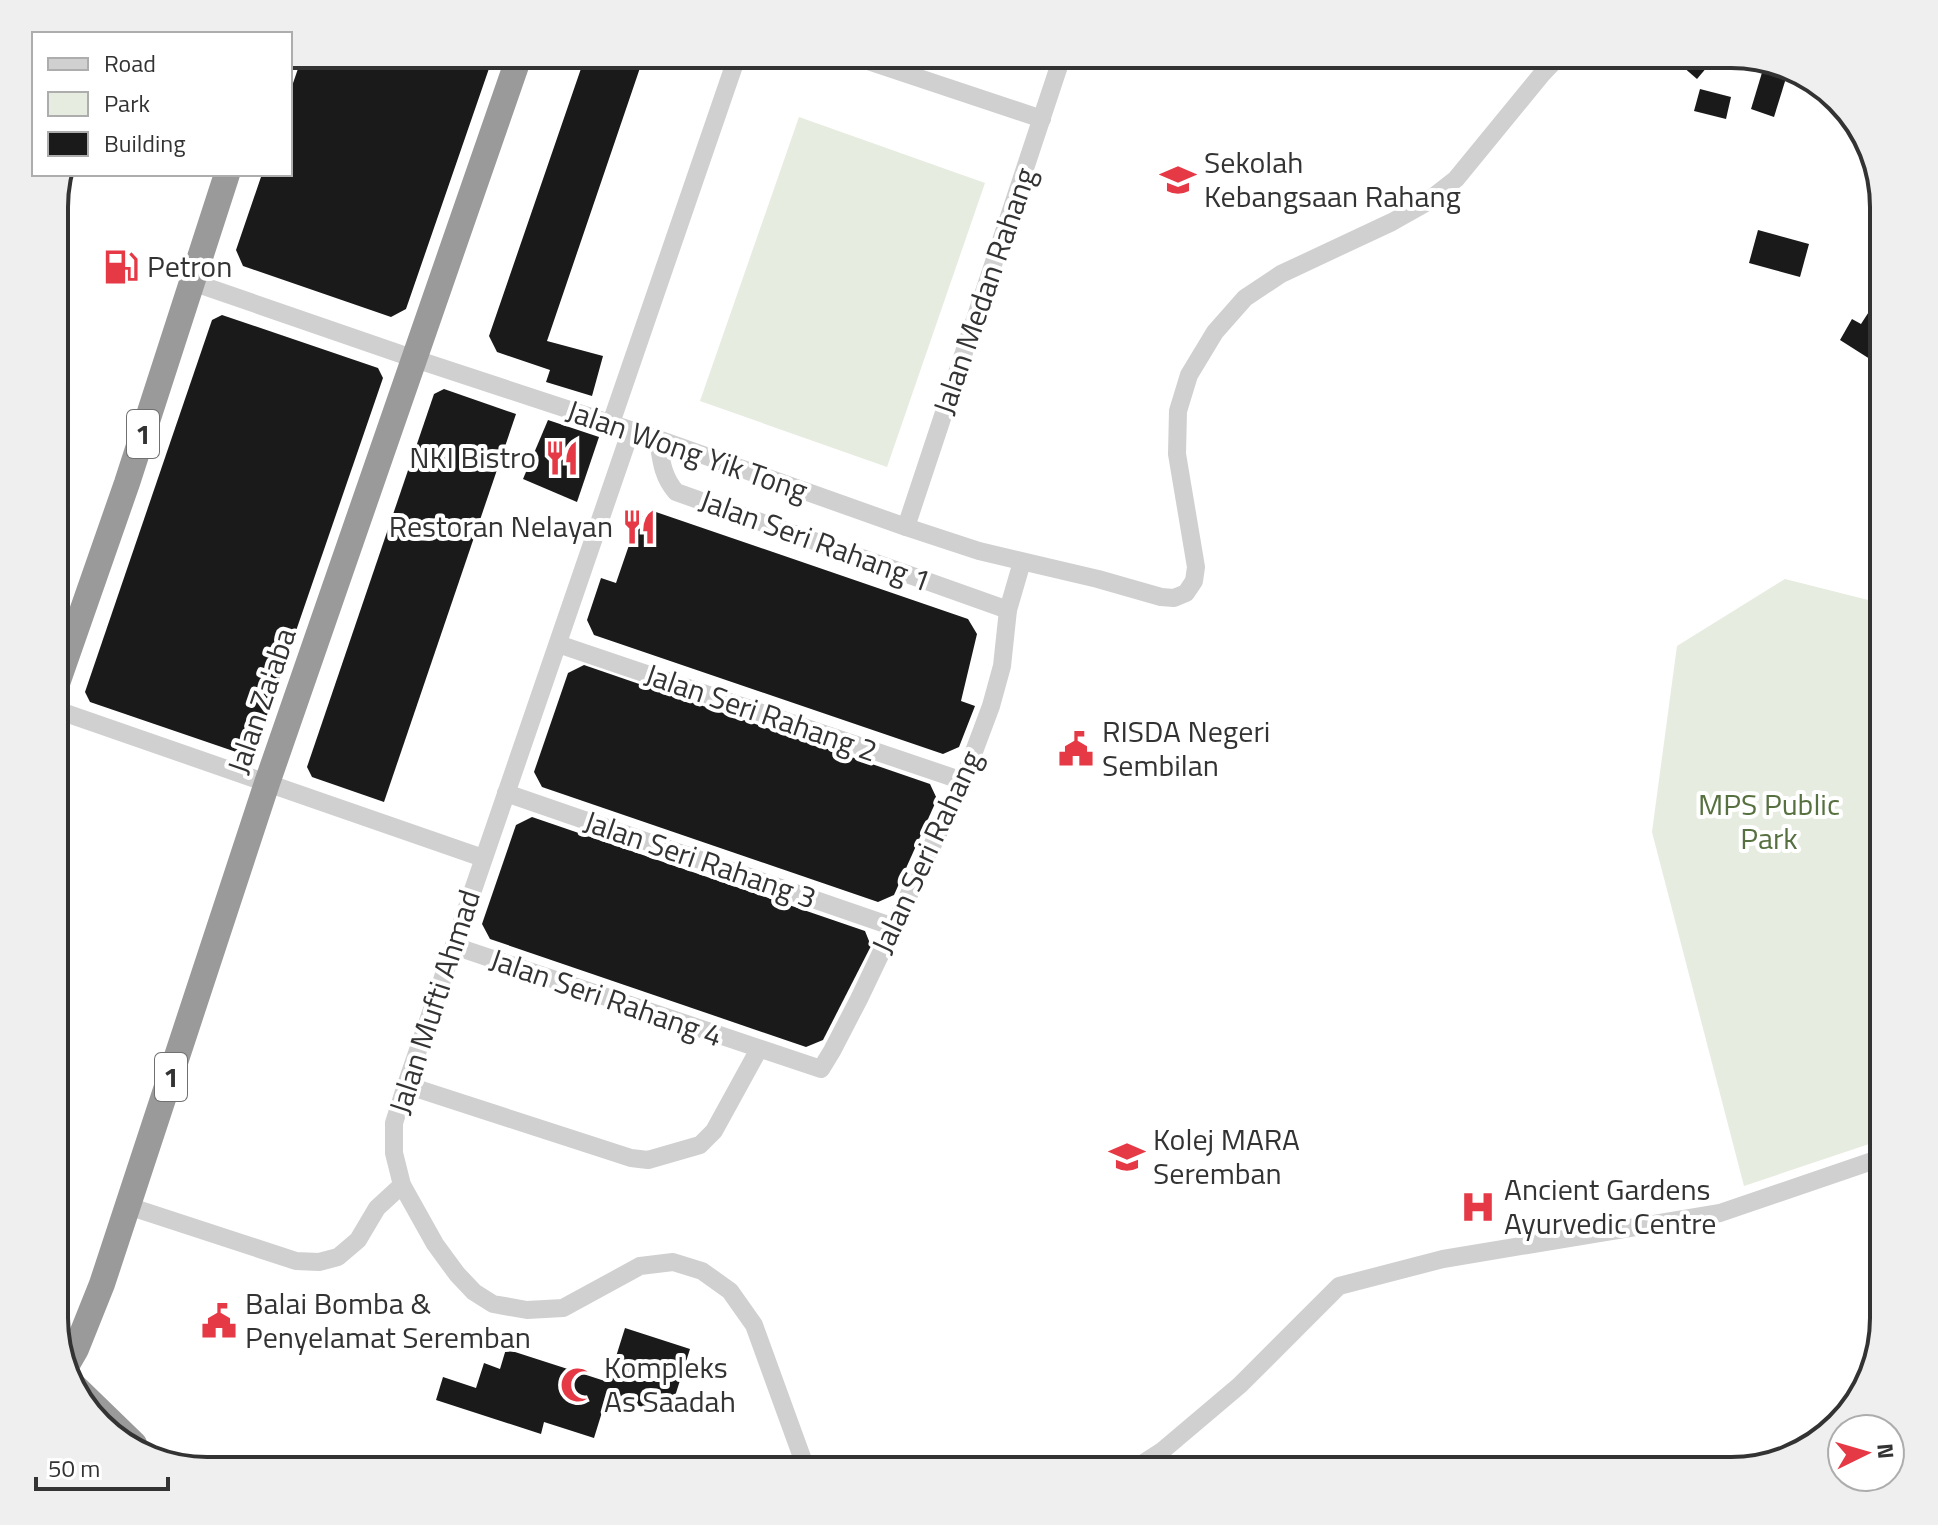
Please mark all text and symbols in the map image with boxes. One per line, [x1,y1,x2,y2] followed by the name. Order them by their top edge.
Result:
[32,32,292,176] legend
[104,45,156,81] text: Road
[104,85,150,121] text: Park
[104,125,186,161] text: Building
[1204,139,1461,219] place label: Sekolah Kebangsaan Rahang
[920,161,1048,420] street label: Jalan Medan Rahang
[1159,161,1197,199] school or university icon: Sekolah Kebangsaan Rahang
[147,243,232,289] place label: Petron
[102,248,140,286] fuel station icon: Petron
[561,387,814,513] street label: Jalan Wong Yik Tong
[127,410,159,458] road number: 1
[409,434,536,480] place label: NKI Bistro
[543,439,581,477] restaurant icon: NKI Bistro
[693,477,937,603] street label: Jalan Seri Rahang 1
[389,503,613,549] place label: Restoran Nelayan
[620,508,658,546] restaurant icon: Restoran Nelayan
[215,622,307,780] street label: Jalan Za'aba
[639,651,884,773] street label: Jalan Seri Rahang 2
[1102,708,1270,788] place label: RISDA Negeri Sembilan
[1057,730,1095,768] public building icon: RISDA Negeri Sembilan
[859,742,993,961] street label: Jalan Seri Rahang
[1698,781,1840,861] park label: MPS Public Park
[578,798,823,920] street label: Jalan Seri Rahang 3
[376,884,492,1120] street label: Jalan Mufti Ahmad
[484,936,729,1058] street label: Jalan Seri Rahang 4
[155,1053,187,1101] road number: 1
[1153,1116,1300,1196] place label: Kolej MARA Seremban
[1108,1138,1146,1176] school or university icon: Kolej MARA Seremban
[1504,1166,1717,1246] place label: Ancient Gardens Ayurvedic Centre
[1459,1188,1497,1226] hospital icon: Ancient Gardens Ayurvedic Centre
[245,1280,531,1360] place label: Balai Bomba & Penyelamat Seremban
[200,1302,238,1340] public building icon: Balai Bomba & Penyelamat Seremban
[604,1344,736,1424] place label: Kompleks As Saadah
[559,1366,597,1404] mosque icon: Kompleks As Saadah
[1826,1413,1906,1493] north arrow
[36,1441,168,1491] scale bar
[1868,1442,1904,1460] text: N
[48,1450,100,1486] text: 50 m

